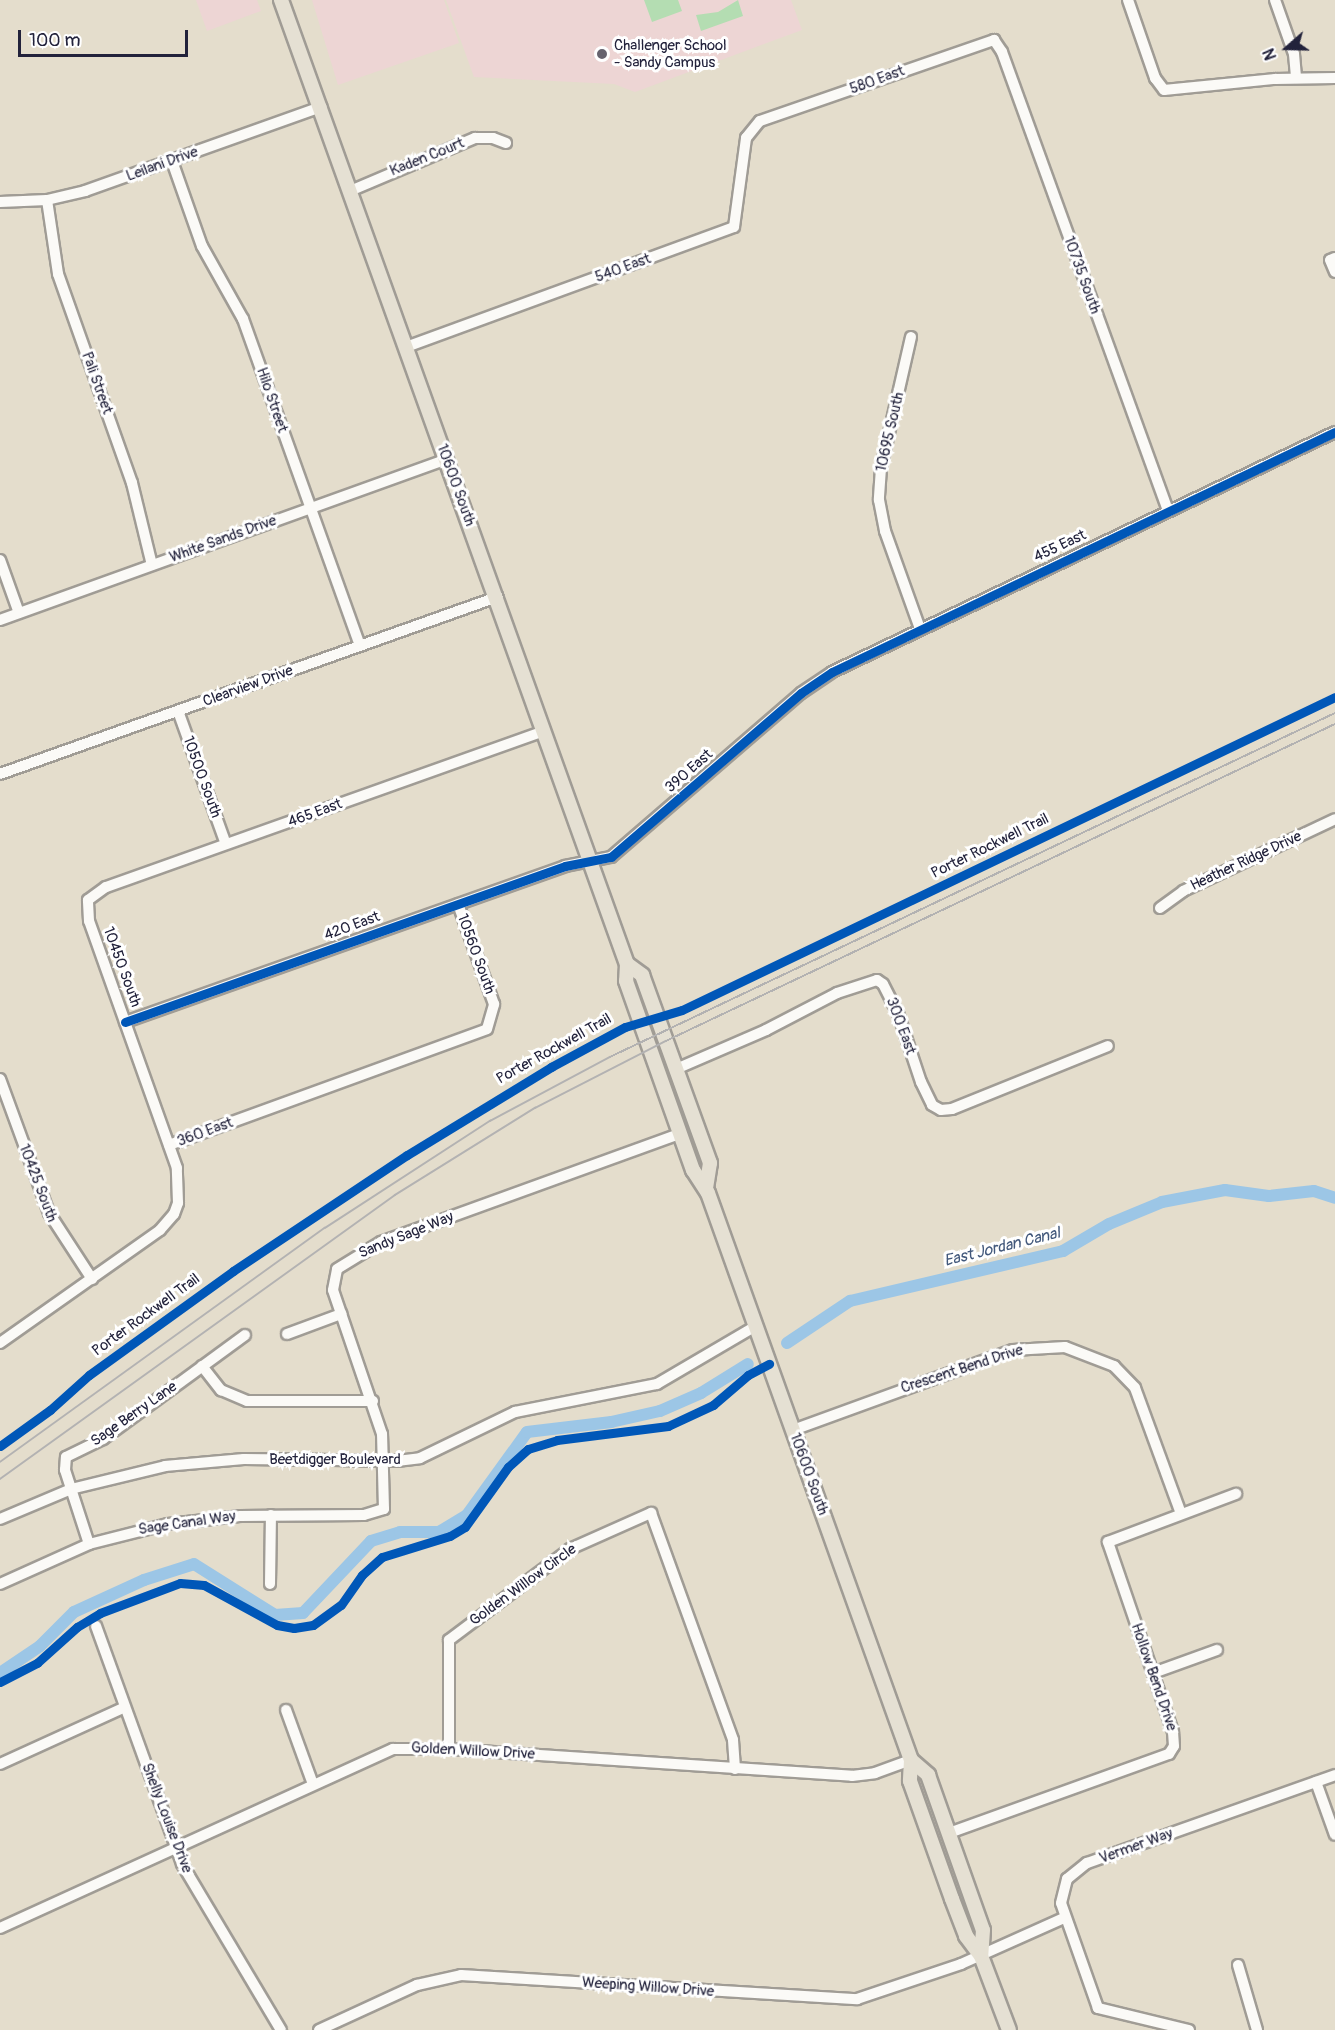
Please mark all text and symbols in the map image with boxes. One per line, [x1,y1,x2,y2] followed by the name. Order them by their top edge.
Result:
[21,18,190,56] scale bar
[1257,18,1317,78] north arrow
[29,29,81,52] text: 100 m
[614,36,727,71] place label: Challenger School - Sandy Campus
[1259,46,1281,63] text: N
[595,47,609,61] marker: Challenger School - Sandy Campus
[847,62,907,98] street label: 580 East
[387,134,467,180] street label: Kaden Court
[124,143,200,185] street label: Leilani Drive
[1060,234,1104,316] street label: 10735 South
[593,250,653,286] street label: 540 East
[77,349,117,417] street label: Pali Street
[252,365,292,435] street label: Hilo Street
[872,390,908,474] street label: 10695 South
[433,442,479,528] street label: 10600 South
[167,511,279,567] street label: White Sands Drive
[1031,526,1089,566] street label: 455 East
[200,661,296,711] street label: Clearview Drive
[179,734,225,820] street label: 10500 South
[662,745,716,797] street label: 390 East
[285,795,345,831] street label: 465 East
[928,810,1052,882] street label: Porter Rockwell Trail
[1187,827,1305,895] street label: Heather Ridge Drive
[322,908,382,944] street label: 420 East
[453,912,499,996] street label: 10560 South
[99,925,145,1009] street label: 10450 South
[882,995,920,1057] street label: 300 East
[493,1010,615,1088] street label: Porter Rockwell Trail
[175,1114,235,1150] street label: 360 East
[15,1141,61,1225] street label: 10425 South
[356,1208,456,1262] street label: Sandy Sage Way
[942,1223,1062,1271] water label: East Jordan Canal
[89,1270,203,1360] street label: Porter Rockwell Trail
[899,1341,1025,1397] street label: Crescent Bend Drive
[87,1378,181,1450] street label: Sage Berry Lane
[786,1431,832,1517] street label: 10600 South
[269,1451,401,1469] street label: Beetdigger Boulevard
[137,1507,237,1539] street label: Sage Canal Way
[466,1540,580,1630] street label: Golden Willow Circle
[1127,1621,1181,1733] street label: Hollow Bend Drive
[411,1739,535,1763] street label: Golden Willow Drive
[138,1761,196,1875] street label: Shelly Louise Drive
[1097,1824,1175,1868] street label: Vermer Way
[581,1973,715,2001] street label: Weeping Willow Drive

